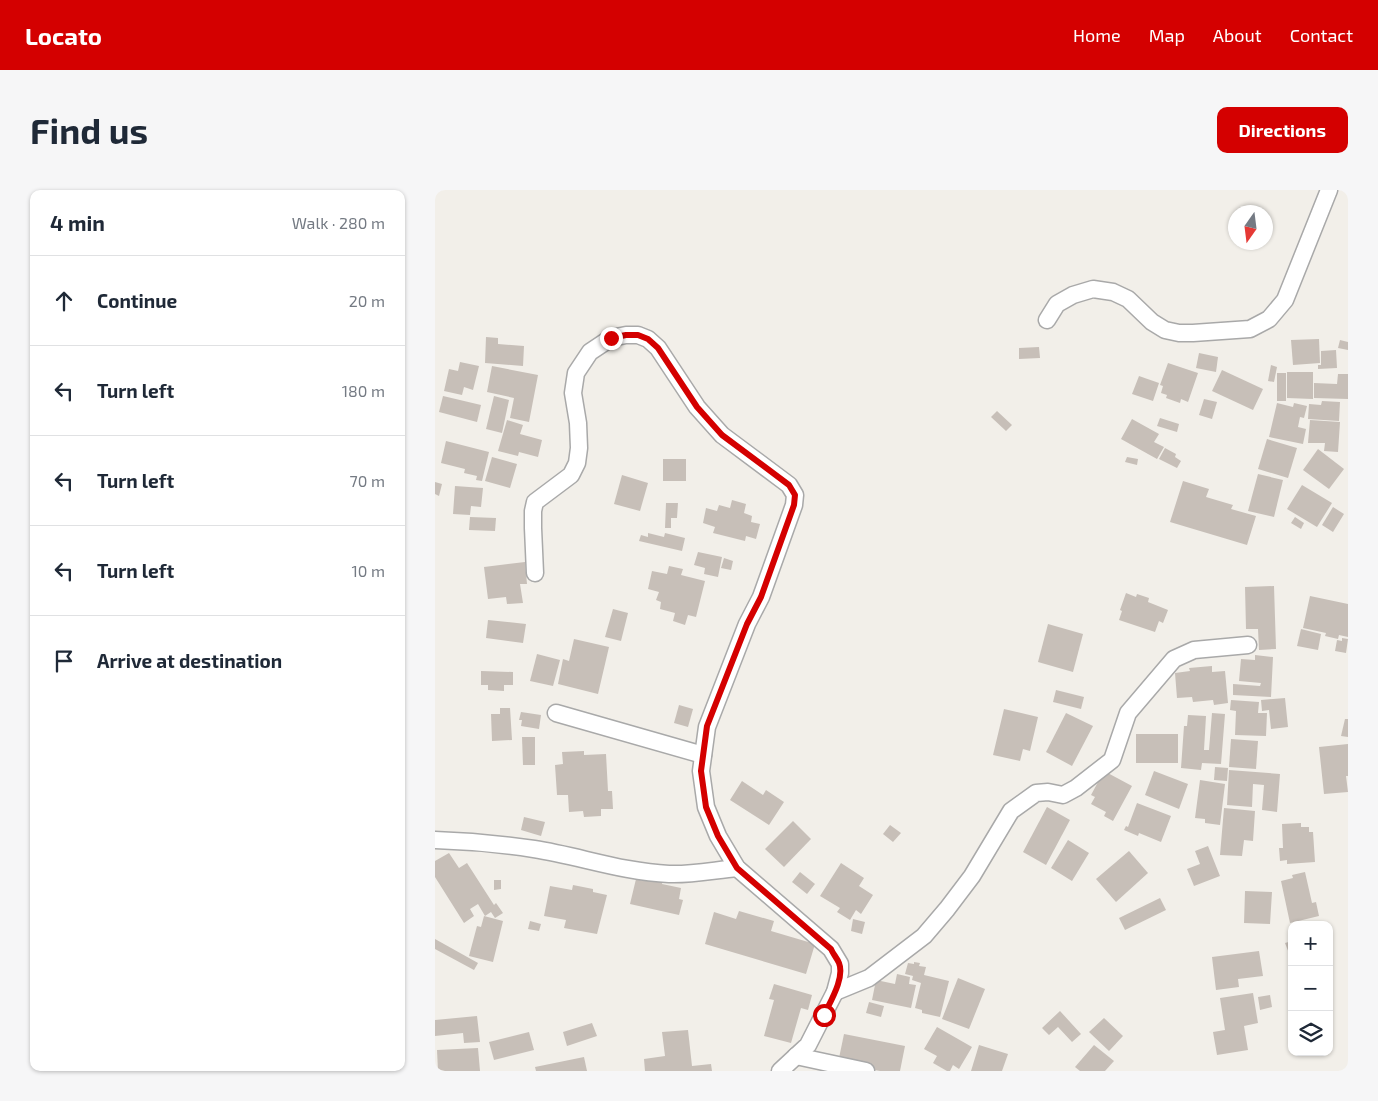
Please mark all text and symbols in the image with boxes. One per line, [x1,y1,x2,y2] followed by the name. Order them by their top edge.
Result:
[25,21,102,50] text: Locato
[1073,24,1121,46] text: Home
[1149,24,1185,46] text: Map
[1213,24,1262,46] text: About
[1290,24,1353,46] text: Contact
[1217,107,1348,153] button: Directions
[30,109,148,151] text: Find us
[1228,205,1273,250] north arrow
[50,210,105,235] text: 4 min
[292,213,385,232] text: Walk · 280 m
[50,287,78,315] icon: ahead
[97,289,177,312] text: Continue
[349,291,385,310] text: 20 m
[600,327,623,350] route end
[50,377,78,405] icon: left
[97,379,174,402] text: Turn left
[342,381,385,400] text: 180 m
[50,467,78,495] icon: left
[97,469,174,492] text: Turn left
[350,471,385,490] text: 70 m
[50,557,78,585] icon: left
[97,559,174,582] text: Turn left
[351,561,385,580] text: 10 m
[50,647,78,675] icon: arrive
[97,649,282,672] text: Arrive at destination
[1288,921,1333,1056] map controls
[1288,921,1333,966] button: +
[1288,966,1333,1011] button: −
[813,1004,836,1027] route start
[1288,1011,1333,1056] button: layers

